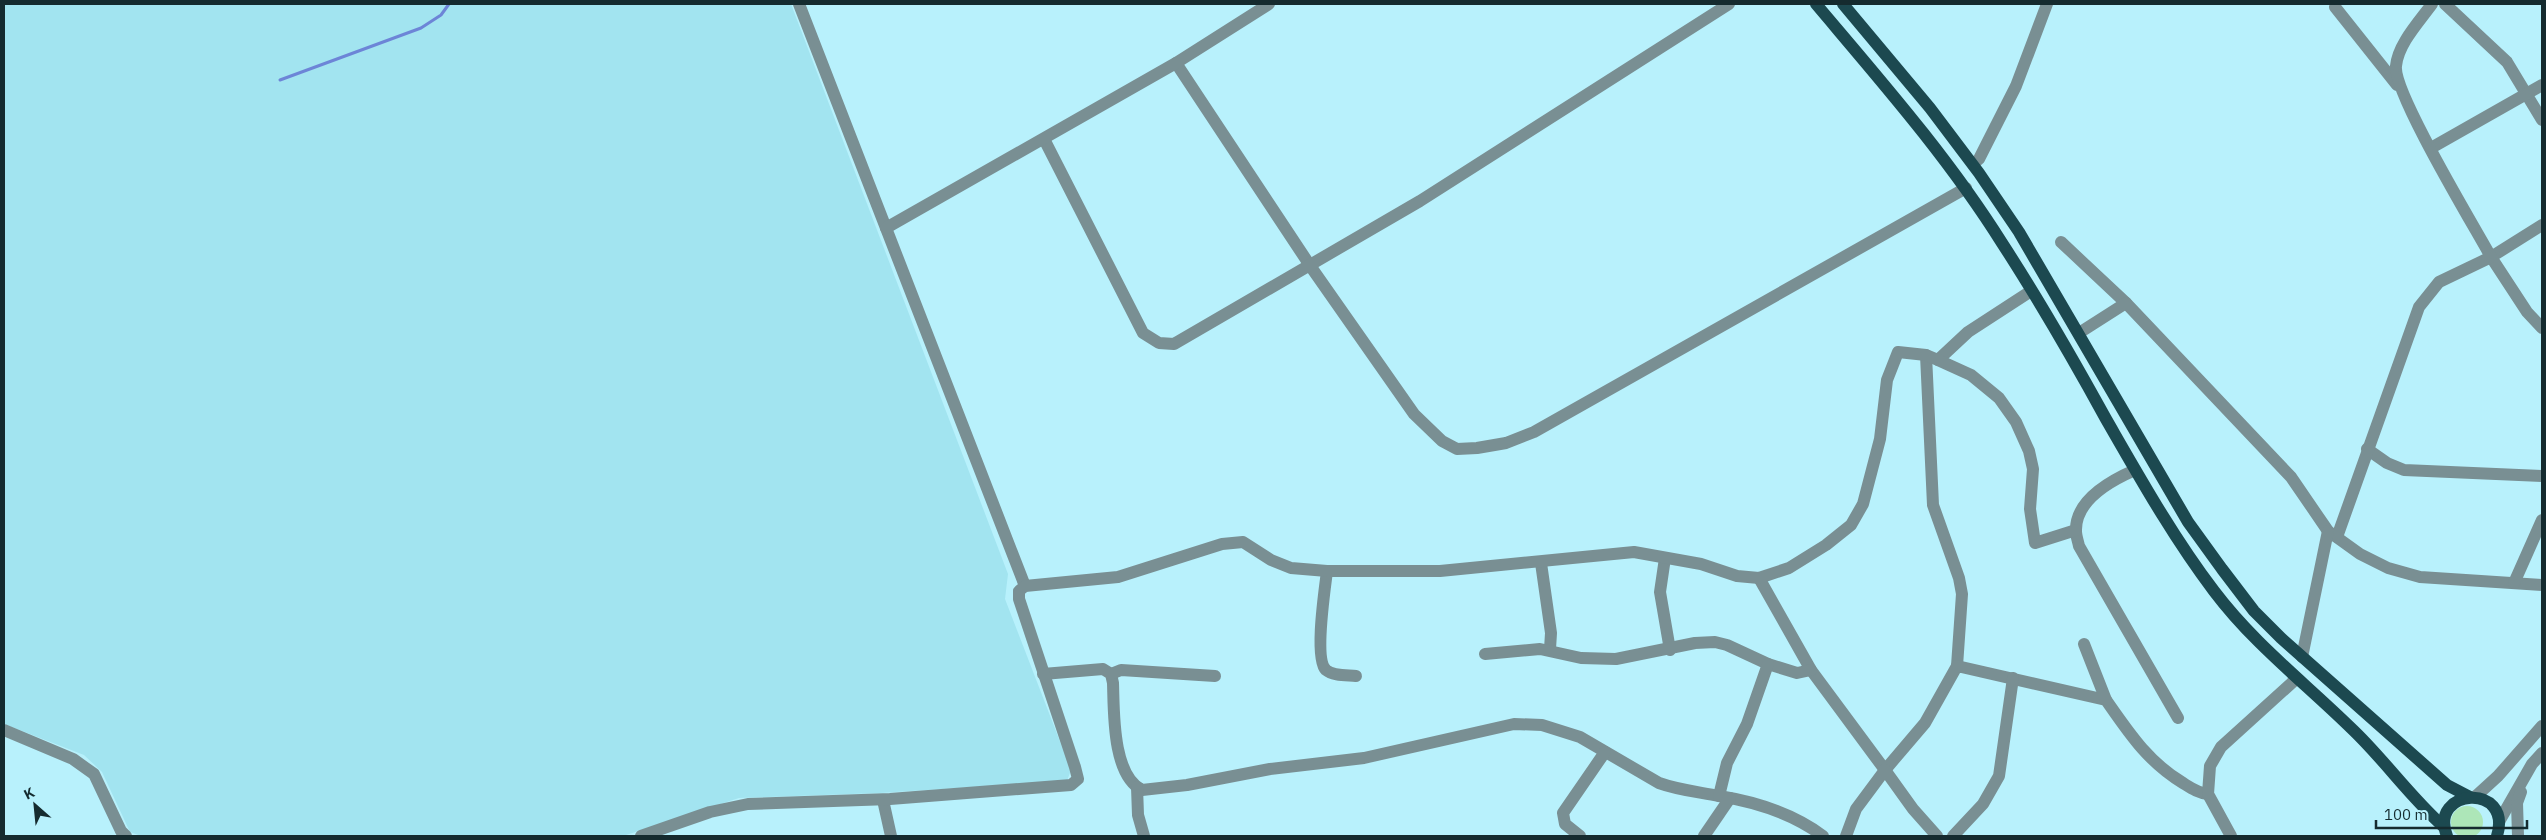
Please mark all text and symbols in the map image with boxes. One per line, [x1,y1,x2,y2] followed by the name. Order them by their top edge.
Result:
[10,780,60,830] north arrow
[21,783,38,804] text: K
[2376,798,2527,830] scale bar
[2384,805,2428,824] text: 100 m

